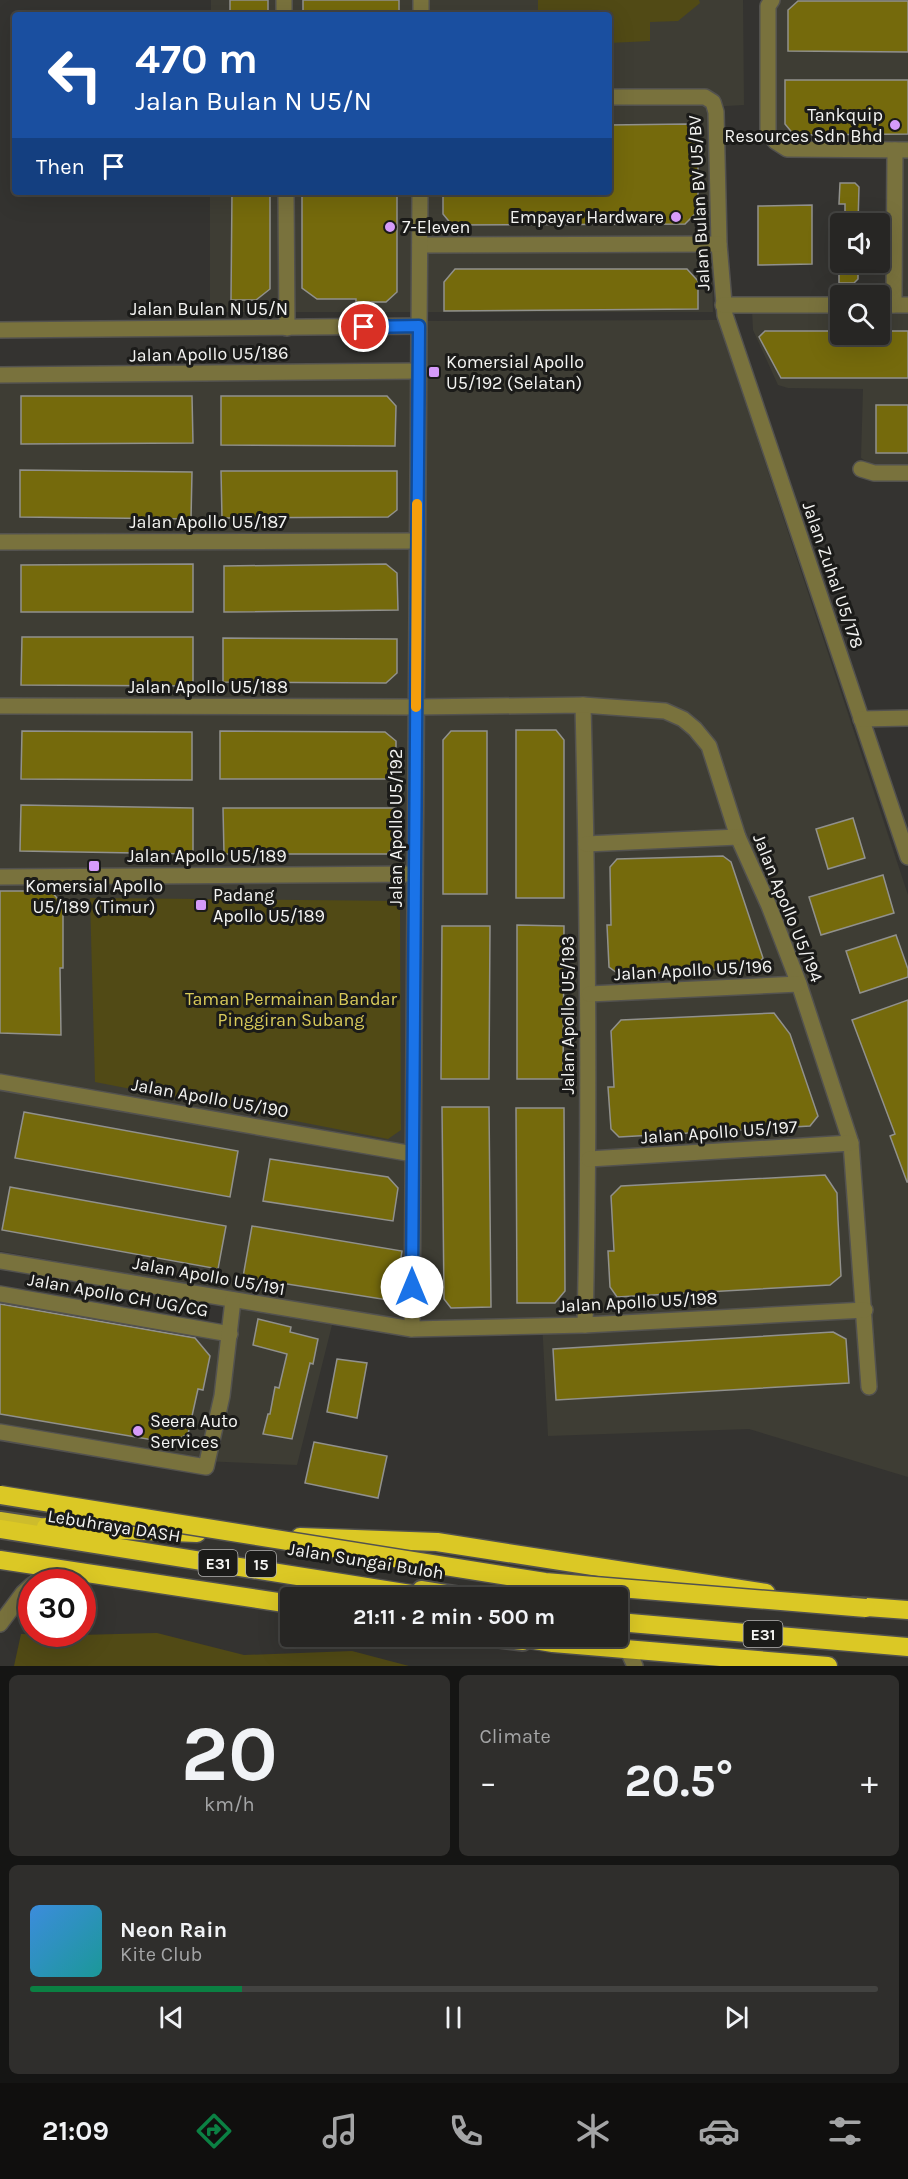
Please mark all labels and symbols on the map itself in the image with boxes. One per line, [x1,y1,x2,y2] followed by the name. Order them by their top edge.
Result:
[724,104,883,147] place label: Tankquip Resources Sdn Bhd
[683,115,715,291] street label: Jalan Bulan BV U5/BV
[888,118,902,132] marker: Tankquip Resources Sdn Bhd
[510,206,664,228] place label: Empayar Hardware
[669,210,683,224] marker: Empayar Hardware
[402,216,470,238] place label: 7-Eleven
[383,220,397,234] marker: 7-Eleven
[130,298,288,320] street label: Jalan Bulan N U5/N
[338,301,389,352] pin
[129,342,289,366] street label: Jalan Apollo U5/186
[446,351,584,394] place label: Komersial Apollo U5/192 (Selatan)
[427,365,441,379] marker: Komersial Apollo U5/192 (Selatan)
[798,499,868,651] street label: Jalan Zuhal U5/178
[129,511,287,533] street label: Jalan Apollo U5/187
[128,676,288,698] street label: Jalan Apollo U5/188
[385,749,407,907] street label: Jalan Apollo U5/192
[748,831,828,985] street label: Jalan Apollo U5/194
[127,845,287,867] street label: Jalan Apollo U5/189
[87,859,101,873] marker: Komersial Apollo U5/189 (Timur)
[25,875,163,918] place label: Komersial Apollo U5/189 (Timur)
[213,884,325,927] place label: Padang Apollo U5/189
[194,898,208,912] marker: Padang Apollo U5/189
[557,936,579,1094] street label: Jalan Apollo U5/193
[613,955,773,985] street label: Jalan Apollo U5/196
[185,988,397,1031] park label: Taman Permainan Bandar Pinggiran Subang
[130,1073,290,1123] street label: Jalan Apollo U5/190
[640,1116,798,1148] street label: Jalan Apollo U5/197
[131,1252,287,1300] street label: Jalan Apollo U5/191
[380,1255,444,1319] position arrow
[26,1268,210,1322] street label: Jalan Apollo CH UG/CG
[558,1287,718,1317] street label: Jalan Apollo U5/198
[150,1410,238,1453] place label: Seera Auto Services
[131,1424,145,1438] marker: Seera Auto Services
[46,1505,182,1547] street label: Lebuhraya DASH
[287,1538,445,1584] street label: Jalan Sungai Buloh
[198,1550,238,1576] road number: E31
[246,1551,276,1577] road number: 15
[18,1569,96,1647] speed limit sign: 30
[744,1621,783,1647] road number: E31

